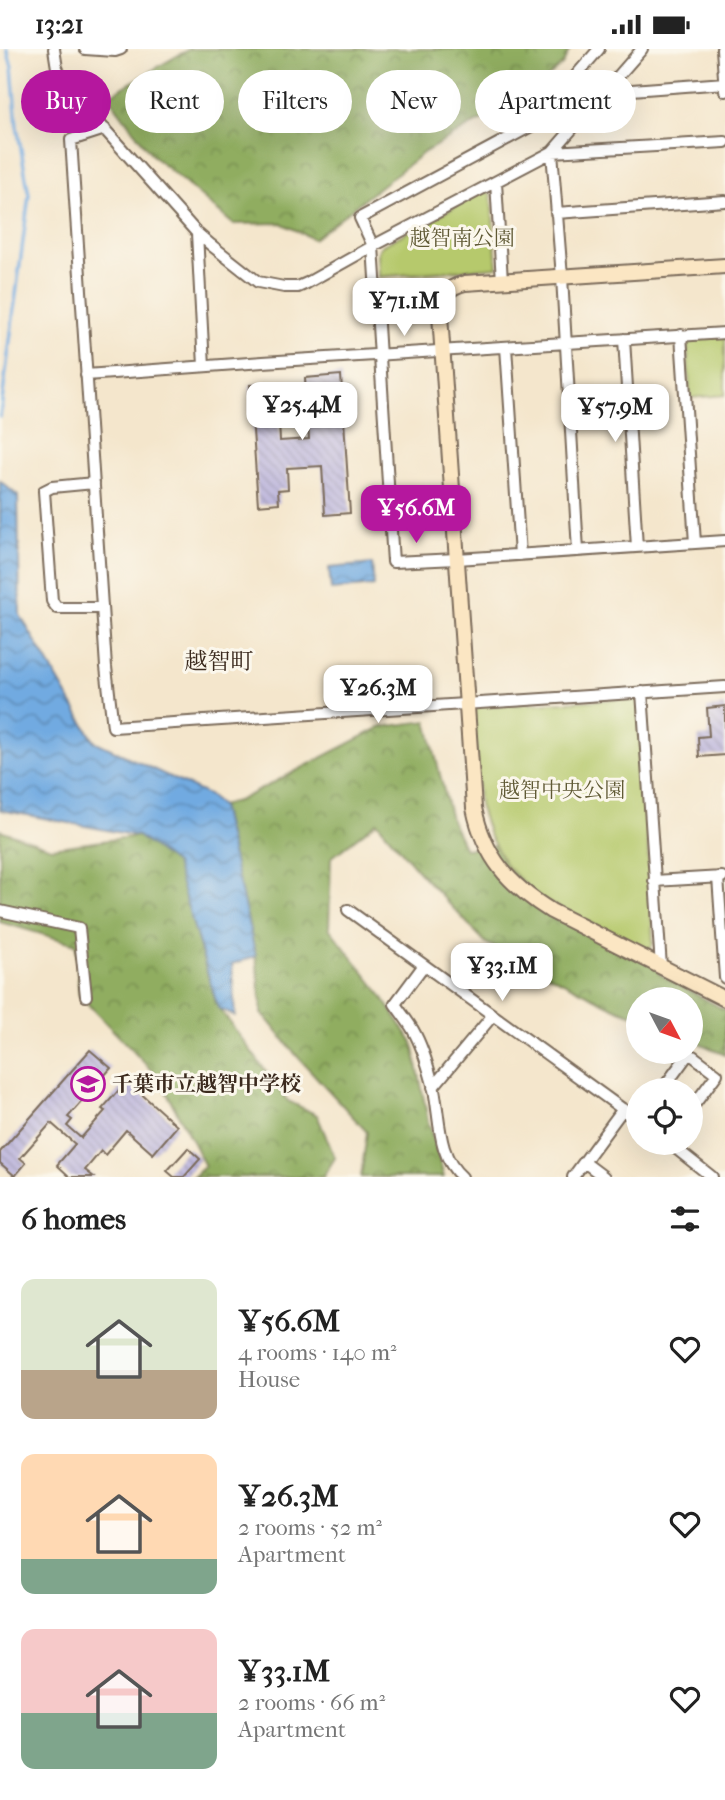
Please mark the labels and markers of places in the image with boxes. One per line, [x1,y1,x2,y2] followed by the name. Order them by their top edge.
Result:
[347,279,461,338] pin: ¥71.1M
[245,383,359,442] pin: ¥25.4M
[558,385,672,444] pin: ¥57.9M
[359,485,473,545] pin: ¥56.6M
[321,665,435,725] pin: ¥26.3M
[445,943,559,1003] pin: ¥33.1M
[69,1065,107,1103] school or university icon: 千葉市立越智中学校
[112,1072,301,1096] place label: 千葉市立越智中学校

